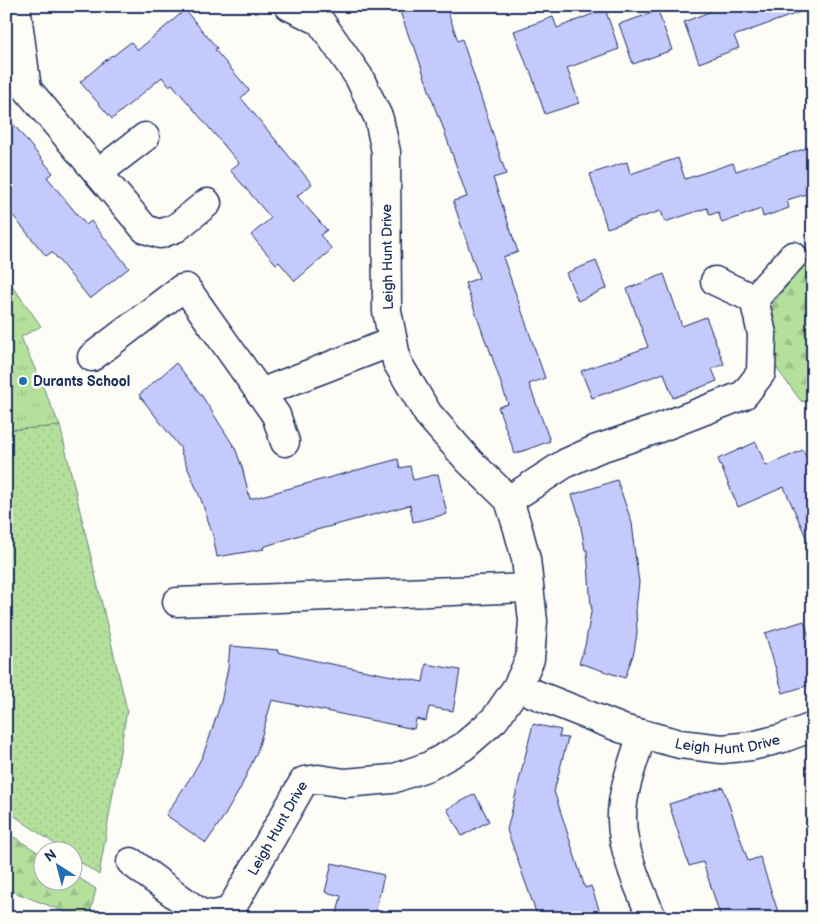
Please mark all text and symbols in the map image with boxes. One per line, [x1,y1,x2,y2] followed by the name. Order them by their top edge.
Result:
[378,204,397,310] street label: Leigh Hunt Drive
[33,373,130,390] place label: Durants School
[17,375,29,387] marker: Durants School
[673,731,782,758] street label: Leigh Hunt Drive
[244,778,311,878] street label: Leigh Hunt Drive
[32,842,82,892] north arrow
[41,846,60,866] text: N

